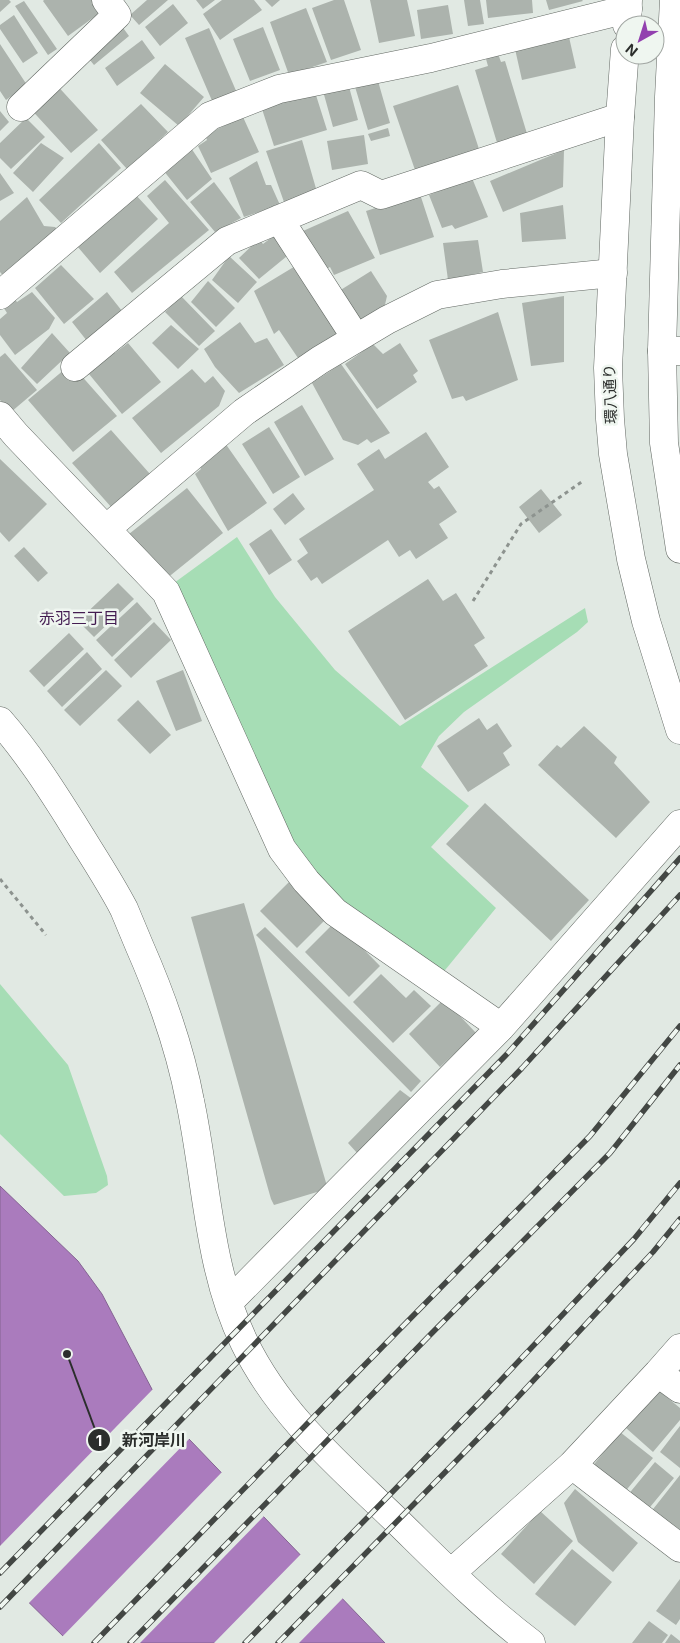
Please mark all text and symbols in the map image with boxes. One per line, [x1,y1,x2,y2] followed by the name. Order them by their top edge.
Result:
[615,15,665,65] north arrow
[622,41,641,60] text: N
[599,364,621,424] street label: 環八通り
[39,608,119,628] district label: 赤羽三丁目
[87,1425,196,1456] callout: 新河岸川
[122,1430,186,1450] text: 新河岸川
[96,1431,102,1450] text: 1

